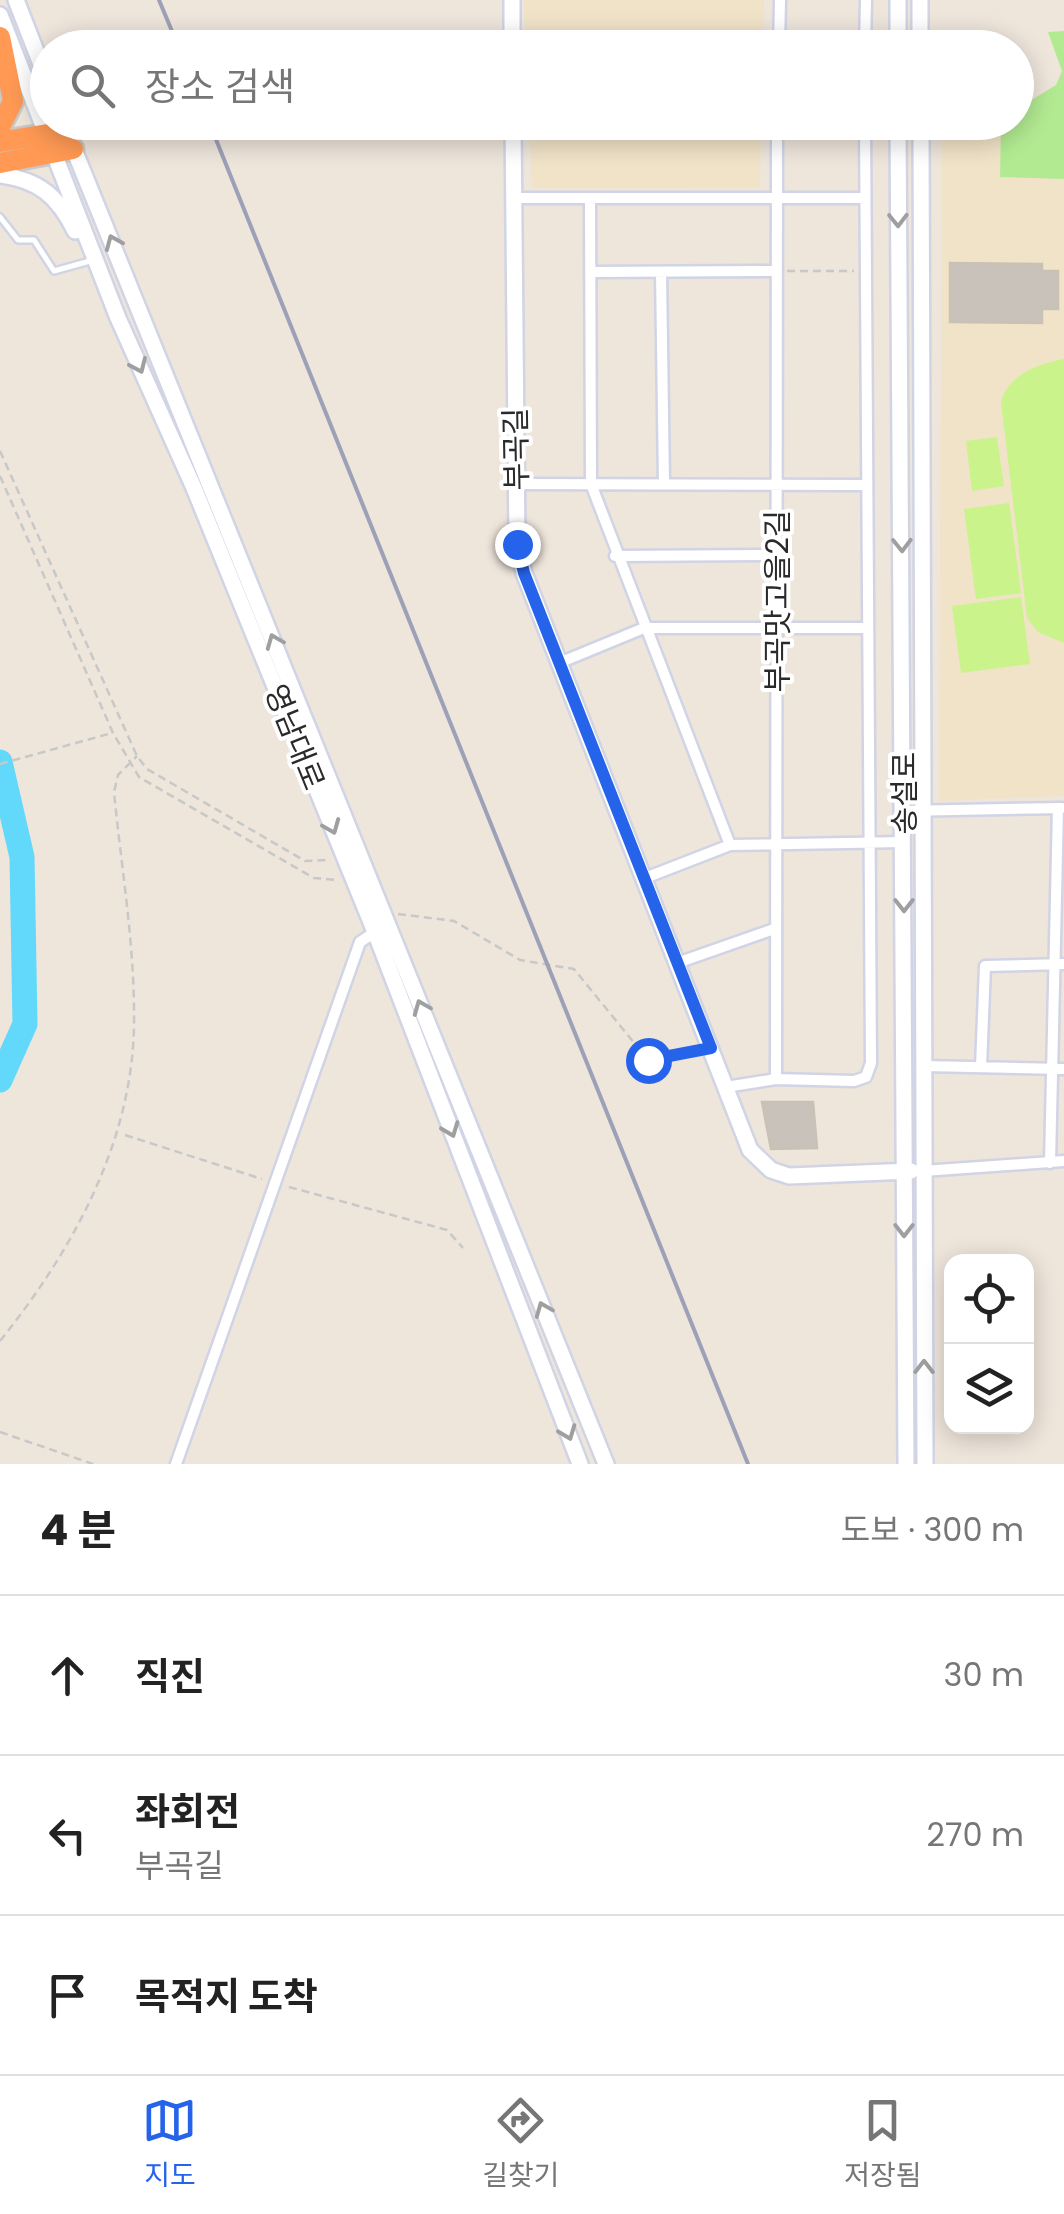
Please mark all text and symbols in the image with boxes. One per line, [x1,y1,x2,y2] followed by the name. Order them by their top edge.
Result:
[30,30,1034,140] search box
[65,58,120,113] icon: search
[145,60,295,113] text: 장소 검색
[887,212,909,228] one-way arrow
[104,234,124,252] one-way arrow
[127,356,147,374] one-way arrow
[494,407,538,491] street label: 부곡길
[756,510,799,692] street label: 부곡맛고을2길
[495,522,541,568] route end
[892,537,913,553] one-way arrow
[265,633,285,651] one-way arrow
[254,678,336,796] street label: 영남대로
[883,752,926,834] street label: 송설로
[320,818,340,835] one-way arrow
[893,898,915,913] one-way arrow
[413,999,433,1017] one-way arrow
[626,1038,672,1084] route start
[440,1120,460,1137] one-way arrow
[893,1222,915,1238] one-way arrow
[944,1254,1034,1434] map controls
[944,1254,1034,1344] button: locate
[534,1301,554,1318] one-way arrow
[944,1344,1034,1434] button: layers
[913,1358,935,1374] one-way arrow
[556,1423,576,1441] one-way arrow
[40,1501,116,1560] text: 4 분
[841,1507,1024,1552] text: 도보 · 300 m
[40,1648,95,1703] icon: ahead
[135,1650,205,1703] text: 직진
[944,1652,1024,1697] text: 30 m
[135,1785,240,1838] text: 좌회전
[40,1808,95,1863] icon: left
[927,1812,1024,1857] text: 270 m
[135,1843,223,1888] text: 부곡길
[40,1968,95,2023] icon: arrive
[135,1970,318,2023] text: 목적지 도착
[142,2093,197,2197] tab: 지도
[482,2093,560,2197] tab: 길찾기
[844,2093,922,2197] tab: 저장됨

